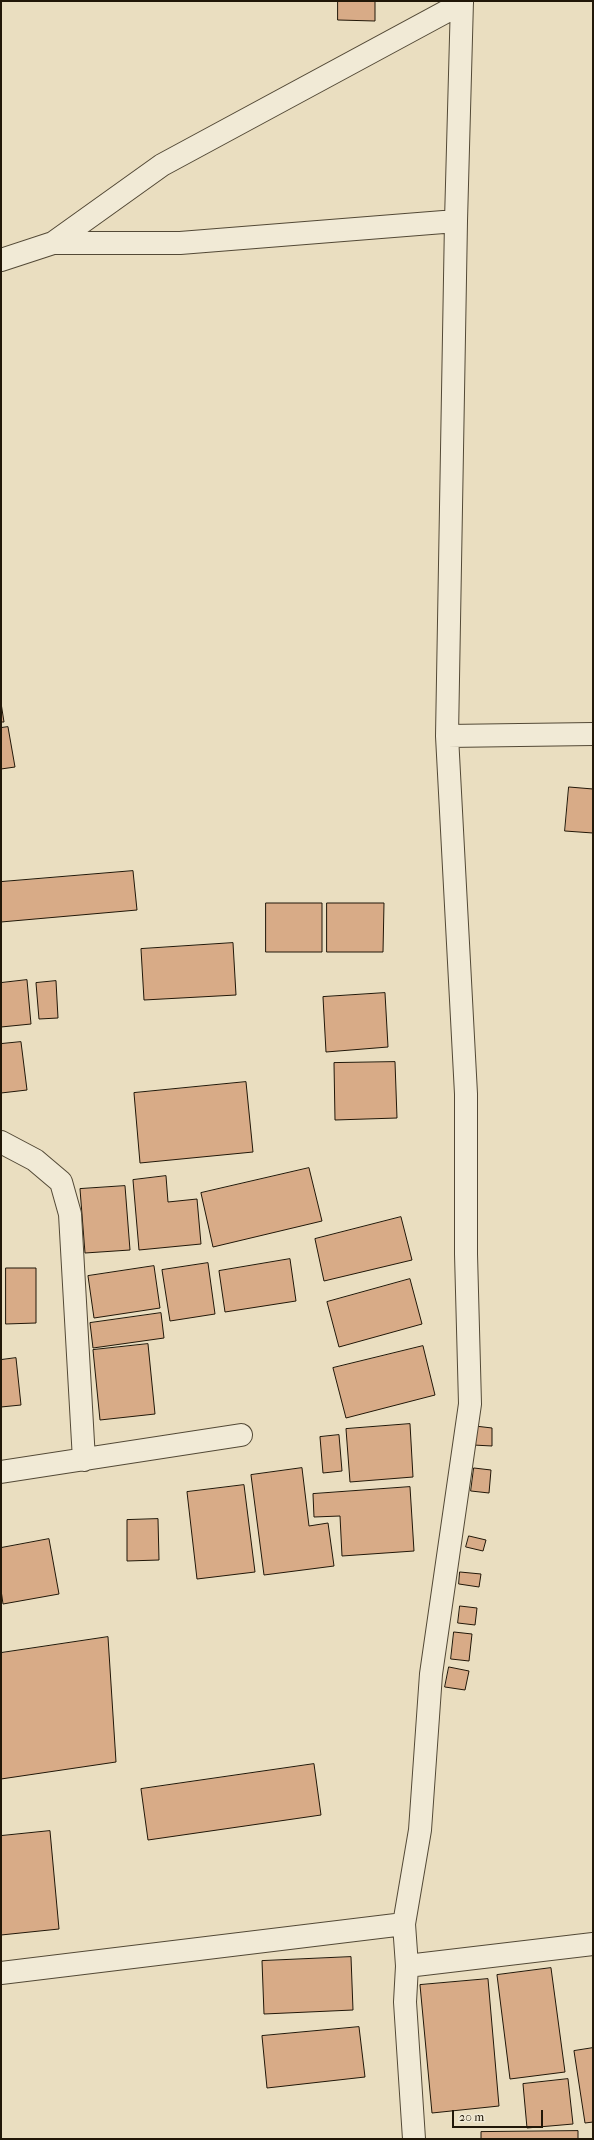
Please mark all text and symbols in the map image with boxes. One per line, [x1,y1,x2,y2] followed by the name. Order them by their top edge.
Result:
[454,2102,545,2128] scale bar
[459,2110,484,2124] text: 20 m

